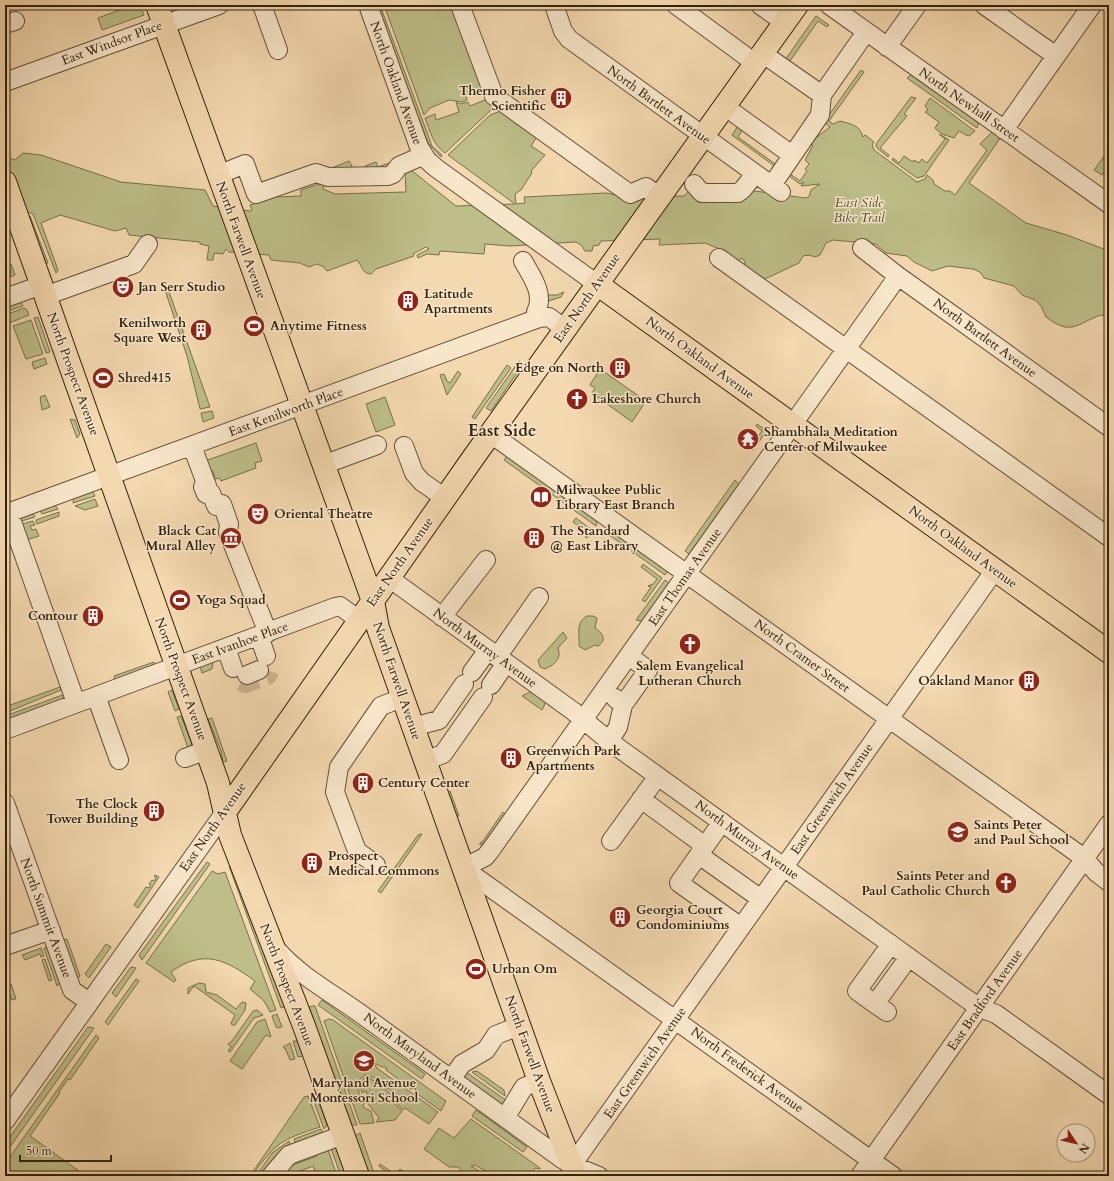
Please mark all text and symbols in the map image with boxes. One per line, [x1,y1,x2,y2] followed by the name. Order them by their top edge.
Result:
[59,16,165,70] street label: East Windsor Place
[365,19,427,147] street label: North Oakland Avenue
[604,61,715,149] street label: North Bartlett Avenue
[915,63,1023,147] street label: North Newhall Street
[459,82,547,115] place label: Thermo Fisher Scientific
[548,85,574,111] building icon: Thermo Fisher Scientific
[211,179,271,301] street label: North Farwell Avenue
[833,194,885,227] park label: East Side Bike Trail
[549,250,625,346] street label: East North Avenue
[110,274,136,300] theatre icon: Jan Serr Studio
[136,278,225,296] place label: Jan Serr Studio
[424,285,493,318] place label: Latitude Apartments
[395,288,421,314] building icon: Latitude Apartments
[930,294,1041,382] street label: North Bartlett Avenue
[42,310,104,438] street label: North Prospect Avenue
[642,312,758,404] street label: North Oakland Avenue
[241,313,267,339] sports icon: Anytime Fitness
[114,314,186,347] place label: Kenilworth Square West
[188,317,214,343] building icon: Kenilworth Square West
[270,317,367,335] place label: Anytime Fitness
[607,355,633,381] building icon: Edge on North
[515,359,604,377] place label: Edge on North
[90,365,116,391] sports icon: Shred415
[118,369,171,387] place label: Shred415
[226,383,346,441] street label: East Kenilworth Place
[564,386,590,412] church icon: Lakeshore Church
[592,390,701,408] place label: Lakeshore Church
[468,419,536,442] district label: East Side
[764,423,899,456] place label: Shambhala Meditation Center of Milwaukee
[735,426,761,452] temple icon: Shambhala Meditation Center of Milwaukee
[556,481,675,514] place label: Milwaukee Public Library East Branch
[528,484,554,510] library icon: Milwaukee Public Library East Branch
[245,501,271,527] theatre icon: Oriental Theatre
[905,501,1021,593] street label: North Oakland Avenue
[274,505,373,523] place label: Oriental Theatre
[362,514,438,610] street label: East North Avenue
[146,522,217,555] place label: Black Cat Mural Alley
[550,522,639,555] place label: The Standard @ East Library
[644,524,726,630] street label: East Thomas Avenue
[218,525,244,551] museum icon: Black Cat Mural Alley
[521,525,547,551] building icon: The Standard @ East Library
[167,587,193,613] sports icon: Yoga Squad
[196,591,266,609] place label: Yoga Squad
[80,603,106,629] building icon: Contour
[429,604,541,692] street label: North Murray Avenue
[28,607,79,625] place label: Contour
[150,615,212,743] street label: North Prospect Avenue
[750,615,854,697] street label: North Cramer Street
[189,617,291,669] street label: East Ivanhoe Place
[368,619,426,743] street label: North Farwell Avenue
[677,631,703,657] church icon: Salem Evangelical Lutheran Church
[636,657,744,690] place label: Salem Evangelical Lutheran Church
[1016,668,1042,694] building icon: Oakland Manor
[918,672,1015,690] place label: Oakland Manor
[787,739,877,858] street label: East Greenwich Avenue
[526,742,622,775] place label: Greenwich Park Apartments
[498,745,524,771] building icon: Greenwich Park Apartments
[350,770,376,796] building icon: Century Center
[378,774,470,792] place label: Century Center
[175,779,251,875] street label: East North Avenue
[46,795,139,828] place label: The Clock Tower Building
[691,796,803,884] street label: North Murray Avenue
[141,798,167,824] building icon: The Clock Tower Building
[974,816,1069,849] place label: Saints Peter and Paul School
[945,819,971,845] school or university icon: Saints Peter and Paul School
[328,847,440,880] place label: Prospect Medical Commons
[299,850,325,876] building icon: Prospect Medical Commons
[16,855,76,981] street label: North Summit Avenue
[861,867,991,900] place label: Saints Peter and Paul Catholic Church
[993,870,1019,896] church icon: Saints Peter and Paul Catholic Church
[636,901,730,934] place label: Georgia Court Condominiums
[607,904,633,930] building icon: Georgia Court Condominiums
[255,921,319,1049] street label: North Prospect Avenue
[943,946,1027,1054] street label: East Bradford Avenue
[463,956,489,982] sports icon: Urban Om
[492,960,557,978] place label: Urban Om
[500,993,560,1115] street label: North Farwell Avenue
[600,1003,690,1122] street label: East Greenwich Avenue
[360,1009,480,1103] street label: North Maryland Avenue
[687,1023,807,1117] street label: North Frederick Avenue
[351,1048,377,1074] school or university icon: Maryland Avenue Montessori School
[310,1074,419,1107] place label: Maryland Avenue Montessori School
[1056,1123,1096,1163] north arrow
[20,1137,111,1163] scale bar
[1075,1140,1093,1157] text: N
[26,1143,53,1159] text: 50 m

